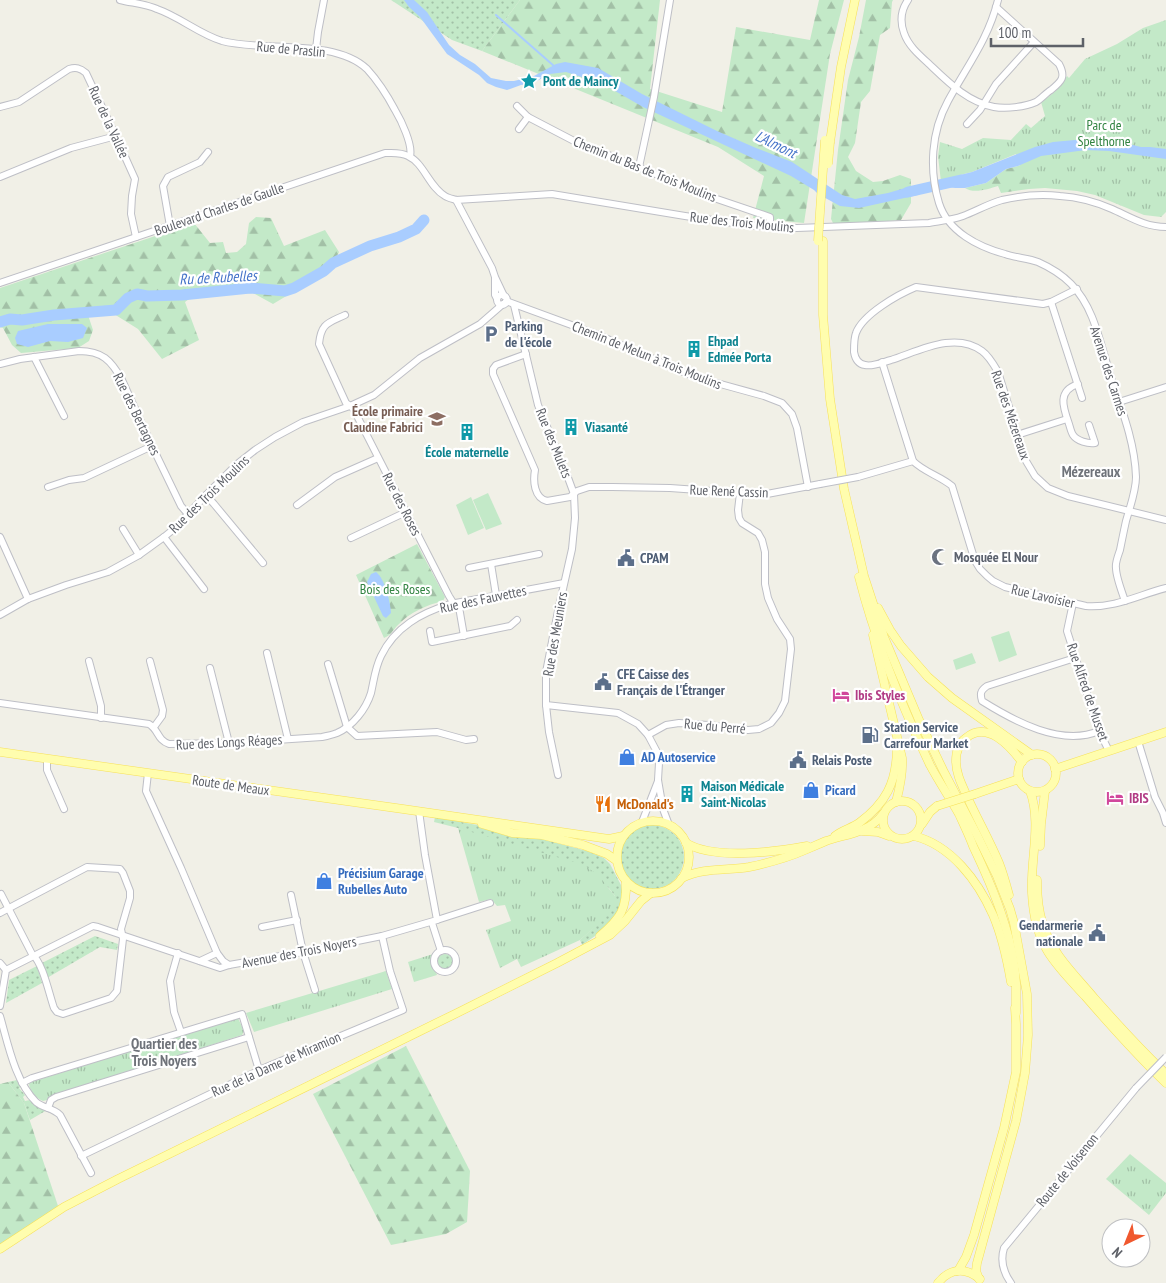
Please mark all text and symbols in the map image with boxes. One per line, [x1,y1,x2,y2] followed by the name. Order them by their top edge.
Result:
[991,15,1084,47] scale bar
[998,23,1031,42] text: 100 m
[256,37,326,61] street label: Rue de Praslin
[519,71,539,91] place icon: Pont de Maincy
[543,72,619,90] place label: Pont de Maincy
[84,83,134,161] street label: Rue de la Vallée
[1078,116,1131,150] park label: Parc de Spelthorne
[752,126,801,163] water label: L'Almont
[571,132,720,206] street label: Chemin du Bas de Trois Moulins
[152,178,286,240] street label: Boulevard Charles de Gaulle
[689,208,795,236] street label: Rue des Trois Moulins
[179,265,259,289] water label: Ru de Rubelles
[505,317,552,351] place label: Parking de l'école
[570,317,725,393] street label: Chemin de Melun à Trois Moulins
[481,324,501,344] parking icon: Parking de l'école
[1086,324,1132,418] street label: Avenue des Carmes
[708,332,771,366] place label: Ehpad Edmée Porta
[684,339,704,359] building icon: Ehpad Edmée Porta
[987,368,1035,462] street label: Rue des Mézereaux
[109,370,165,459] street label: Rue des Bertagnes
[343,402,423,436] place label: École primaire Claudine Fabrici
[532,405,576,481] street label: Rue des Mulets
[427,409,447,429] school or university icon: École primaire Claudine Fabrici
[561,417,581,437] building icon: Viasanté
[584,418,628,436] place label: Viasanté
[457,422,477,442] building icon: École maternelle
[425,443,509,461] place label: École maternelle
[165,451,253,537] street label: Rue des Trois Moulins
[1062,462,1121,481] district label: Mézereaux
[378,469,426,539] street label: Rue des Roses
[689,481,769,501] street label: Rue René Cassin
[930,547,950,567] mosque icon: Mosquée El Nour
[616,548,636,568] public building icon: CPAM
[954,548,1039,566] place label: Mosquée El Nour
[640,549,668,567] place label: CPAM
[360,580,430,598] park label: Bois des Roses
[1009,580,1077,612] street label: Rue Lavoisier
[438,581,528,617] street label: Rue des Fauvettes
[539,590,571,678] street label: Rue des Meuniers
[1063,641,1113,743] street label: Rue Alfred de Musset
[617,665,726,699] place label: CFE Caisse des Français de l'Étranger
[593,672,613,692] public building icon: CFE Caisse des Français de l'Étranger
[831,685,851,705] hotel icon: Ibis Styles
[855,686,905,704] place label: Ibis Styles
[683,714,747,738] street label: Rue du Perré
[884,718,968,752] place label: Station Service Carrefour Market
[860,725,880,745] fuel station icon: Station Service Carrefour Market
[175,730,283,754] street label: Rue des Longs Réages
[617,747,637,767] shop icon: AD Autoservice
[640,748,716,766] place label: AD Autoservice
[788,750,808,770] public building icon: Relais Poste
[812,751,872,769] place label: Relais Poste
[191,771,271,799] street label: Route de Meaux
[701,777,784,811] place label: Maison Médicale Saint-Nicolas
[801,780,821,800] shop icon: Picard
[825,781,856,799] place label: Picard
[677,784,697,804] building icon: Maison Médicale Saint-Nicolas
[1105,788,1125,808] hotel icon: IBIS
[1129,789,1149,807] place label: IBIS
[593,794,613,814] restaurant icon: McDonald's
[617,795,674,813] place label: McDonald's
[338,864,424,898] place label: Précisium Garage Rubelles Auto
[314,871,334,891] shop icon: Précisium Garage Rubelles Auto
[1019,916,1083,950] place label: Gendarmerie nationale
[1087,923,1107,943] public building icon: Gendarmerie nationale
[240,932,358,972] street label: Avenue des Trois Noyers
[209,1027,343,1101] street label: Rue de la Dame de Miramion
[131,1034,197,1070] district label: Quartier des Trois Noyers
[1032,1130,1102,1210] street label: Route de Voisenon
[1101,1218,1151,1268] north arrow
[1108,1243,1126,1262] text: N

